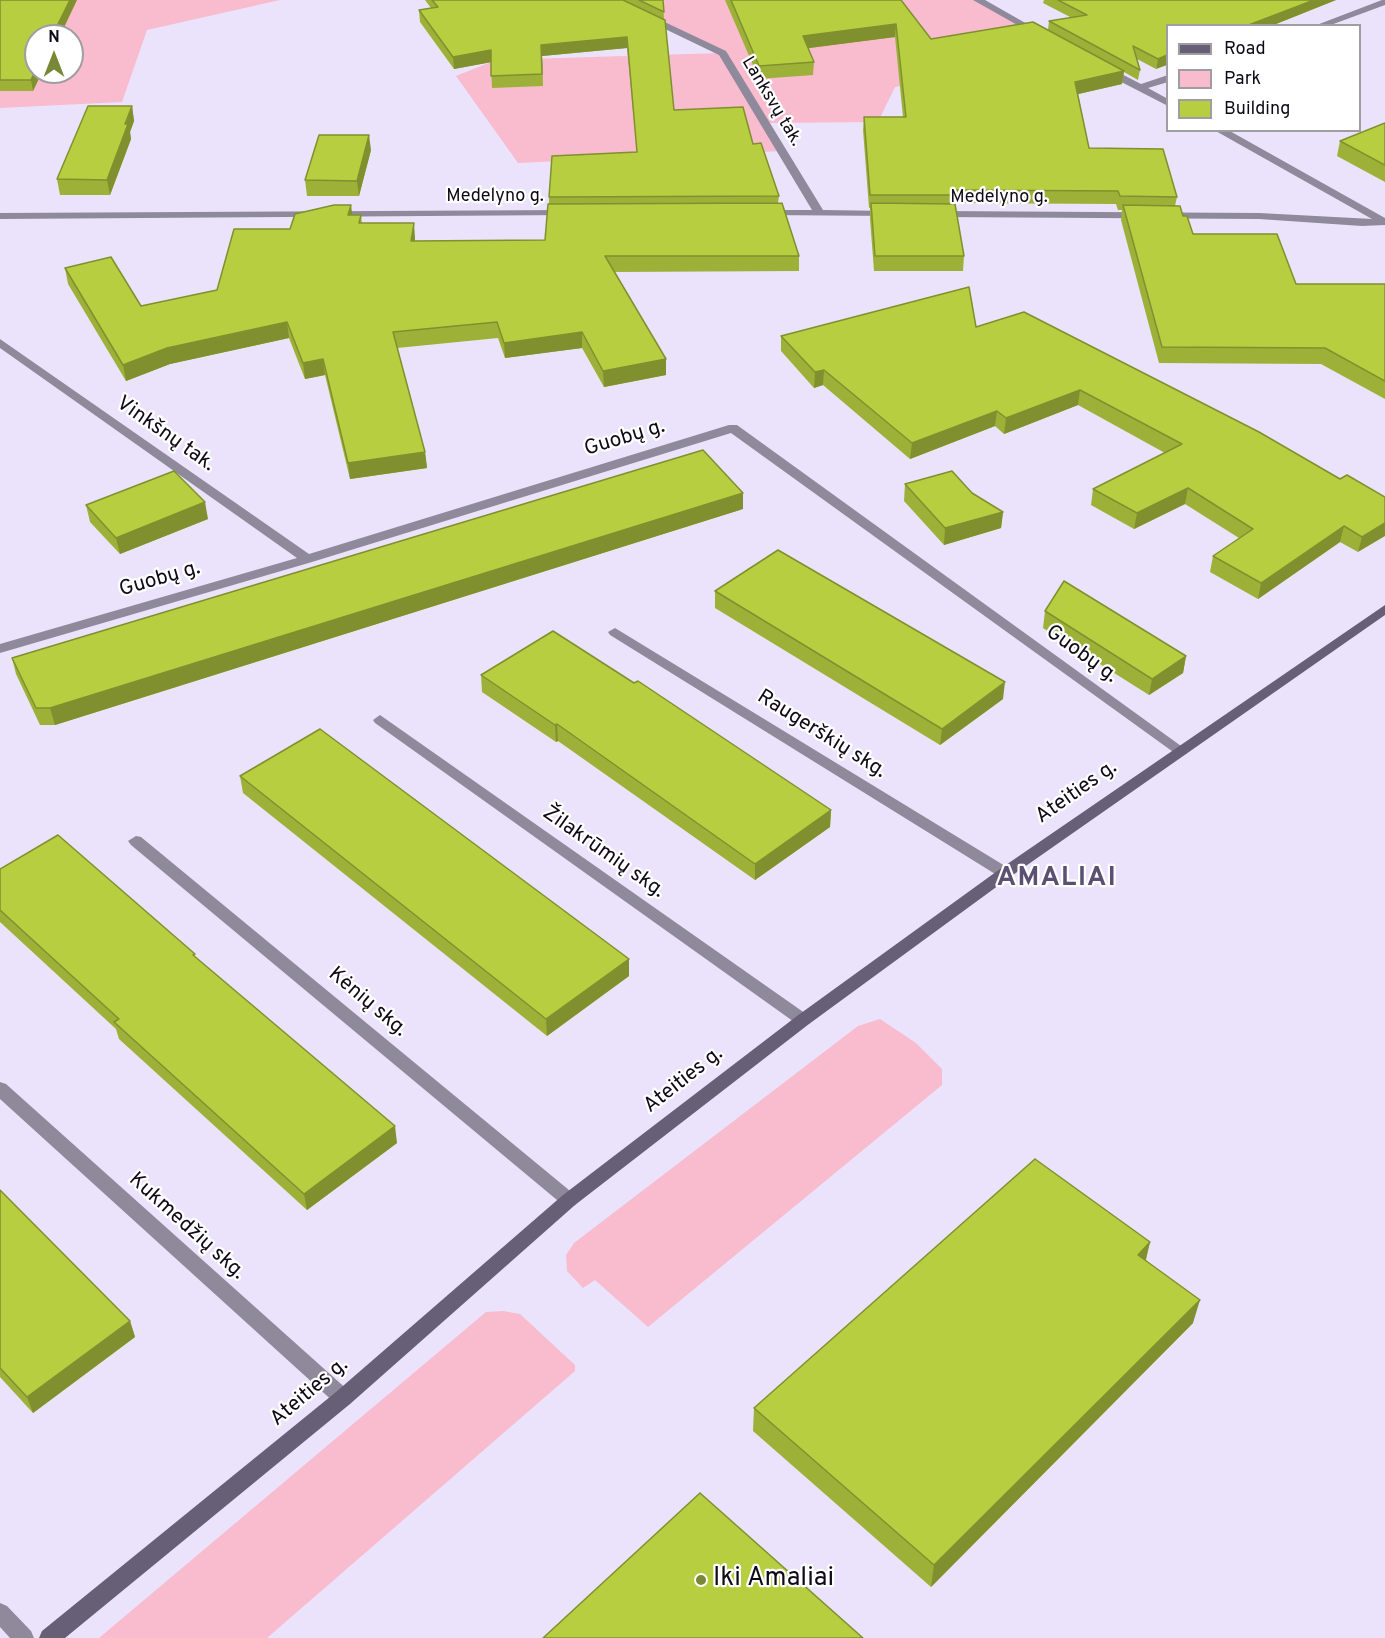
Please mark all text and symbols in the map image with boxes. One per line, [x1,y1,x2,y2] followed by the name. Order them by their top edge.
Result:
[24,24,84,84] north arrow
[1166,24,1361,132] legend
[48,28,60,48] text: N
[1224,38,1266,61] text: Road
[736,53,806,151] street label: Lanksvų tak.
[1224,68,1261,91] text: Park
[1224,98,1290,121] text: Building
[446,186,544,208] street label: Medelyno g.
[950,187,1048,209] street label: Medelyno g.
[111,392,219,478] street label: Vinkšnų tak.
[582,415,668,463] street label: Guobų g.
[117,556,203,604] street label: Guobų g.
[1040,620,1122,690] street label: Guobų g.
[752,685,890,785] street label: Raugerškių skg.
[1031,756,1123,830] street label: Ateities g.
[537,801,669,905] street label: Žilakrūmių skg.
[997,864,1117,896] district label: AMALIAI
[322,963,412,1043] street label: Kėnių skg.
[639,1042,729,1120] street label: Ateities g.
[123,1168,249,1286] street label: Kukmedžių skg.
[266,1353,354,1433] street label: Ateities g.
[713,1564,834,1596] place label: Iki Amaliai
[694,1573,708,1587] marker: Iki Amaliai

